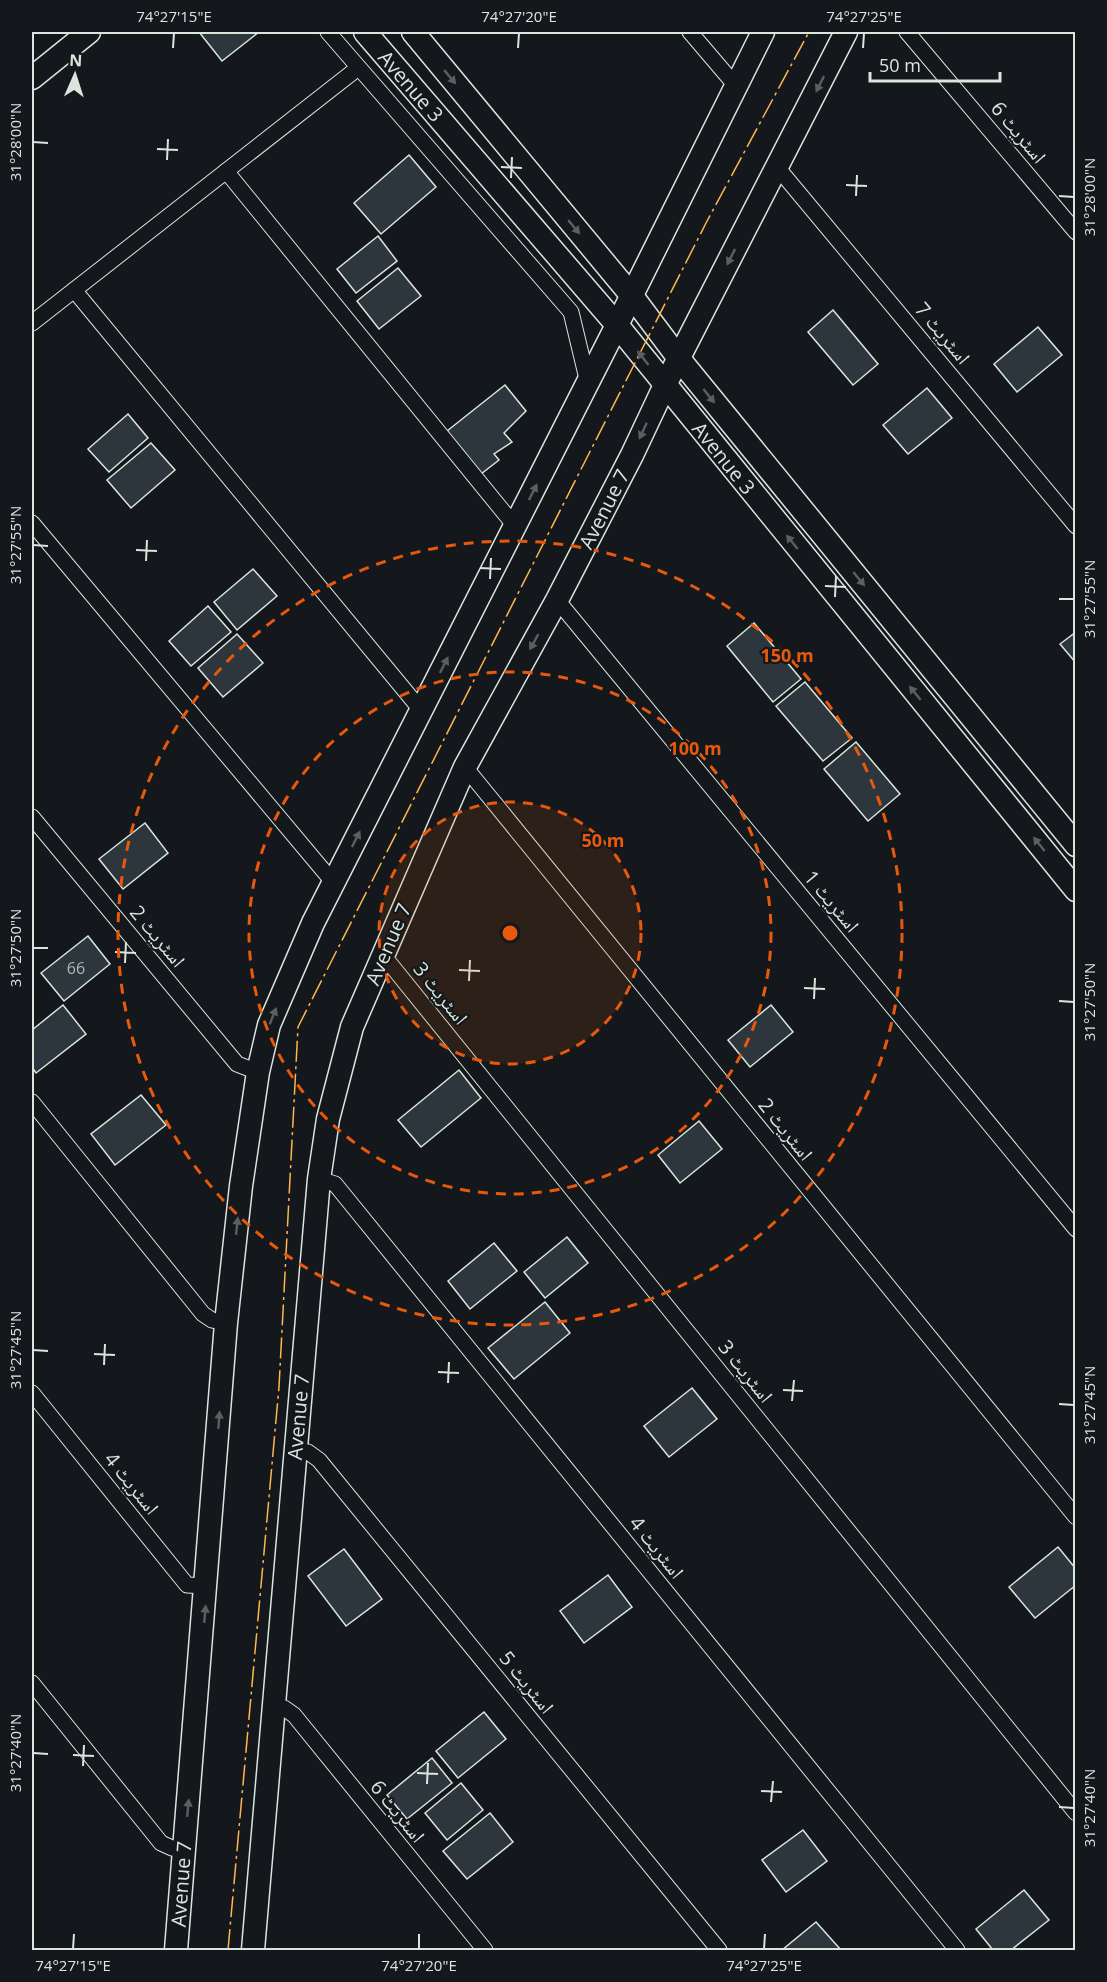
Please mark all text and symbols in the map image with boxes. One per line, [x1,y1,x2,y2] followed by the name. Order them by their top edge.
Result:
[136,6,212,26] text: 74°27'15"E
[481,6,557,26] text: 74°27'20"E
[826,6,902,26] text: 74°27'25"E
[45,45,105,105] north arrow
[373,45,449,127] street label: Avenue 3
[870,45,1000,83] scale bar
[69,49,83,71] text: N
[879,53,921,77] text: 50 m
[443,69,456,84] one-way arrow
[815,75,824,92] one-way arrow
[985,95,1053,169] street label: اسٹریٹ 6
[5,103,25,181] text: 31°28'00"N
[1079,158,1099,236] text: 31°28'00"N
[568,219,581,235] one-way arrow
[727,249,736,266] one-way arrow
[909,296,977,370] street label: اسٹریٹ 7
[636,350,649,366] one-way arrow
[702,388,715,404] one-way arrow
[686,416,762,500] street label: Avenue 3
[639,423,648,440] one-way arrow
[572,464,636,554] street label: Avenue 7
[528,483,537,500] one-way arrow
[5,506,25,584] text: 31°27'55"N
[786,534,799,550] one-way arrow
[1079,560,1099,638] text: 31°27'55"N
[852,572,864,587] one-way arrow
[529,633,539,650] one-way arrow
[760,643,814,667] text: 150 m
[439,657,449,674] one-way arrow
[909,685,922,701] one-way arrow
[668,736,722,760] text: 100 m
[582,828,624,852] text: 50 m
[350,830,360,848] one-way arrow
[1032,836,1045,852] one-way arrow
[798,864,866,938] street label: اسٹریٹ 1
[124,899,192,973] street label: اسٹریٹ 2
[359,899,417,989] street label: Avenue 7
[5,909,25,987] text: 31°27'50"N
[500,923,520,943] centre of rings
[408,956,474,1030] street label: اسٹریٹ 3
[67,957,85,979] house number: 66
[1079,963,1099,1041] text: 31°27'50"N
[268,1006,278,1024] one-way arrow
[753,1092,819,1166] street label: اسٹریٹ 2
[232,1216,242,1235] one-way arrow
[5,1311,25,1389] text: 31°27'45"N
[713,1334,779,1408] street label: اسٹریٹ 3
[1079,1366,1099,1444] text: 31°27'45"N
[281,1373,315,1461] street label: Avenue 7
[214,1410,224,1429] one-way arrow
[99,1446,165,1520] street label: اسٹریٹ 4
[624,1510,690,1584] street label: اسٹریٹ 4
[200,1605,210,1624] one-way arrow
[494,1645,560,1719] street label: اسٹریٹ 5
[5,1714,25,1792] text: 31°27'40"N
[1079,1769,1099,1847] text: 31°27'40"N
[365,1774,431,1848] street label: اسٹریٹ 6
[183,1799,192,1818] one-way arrow
[165,1840,197,1928] street label: Avenue 7
[35,1955,111,1975] text: 74°27'15"E
[381,1955,457,1975] text: 74°27'20"E
[726,1955,802,1975] text: 74°27'25"E

